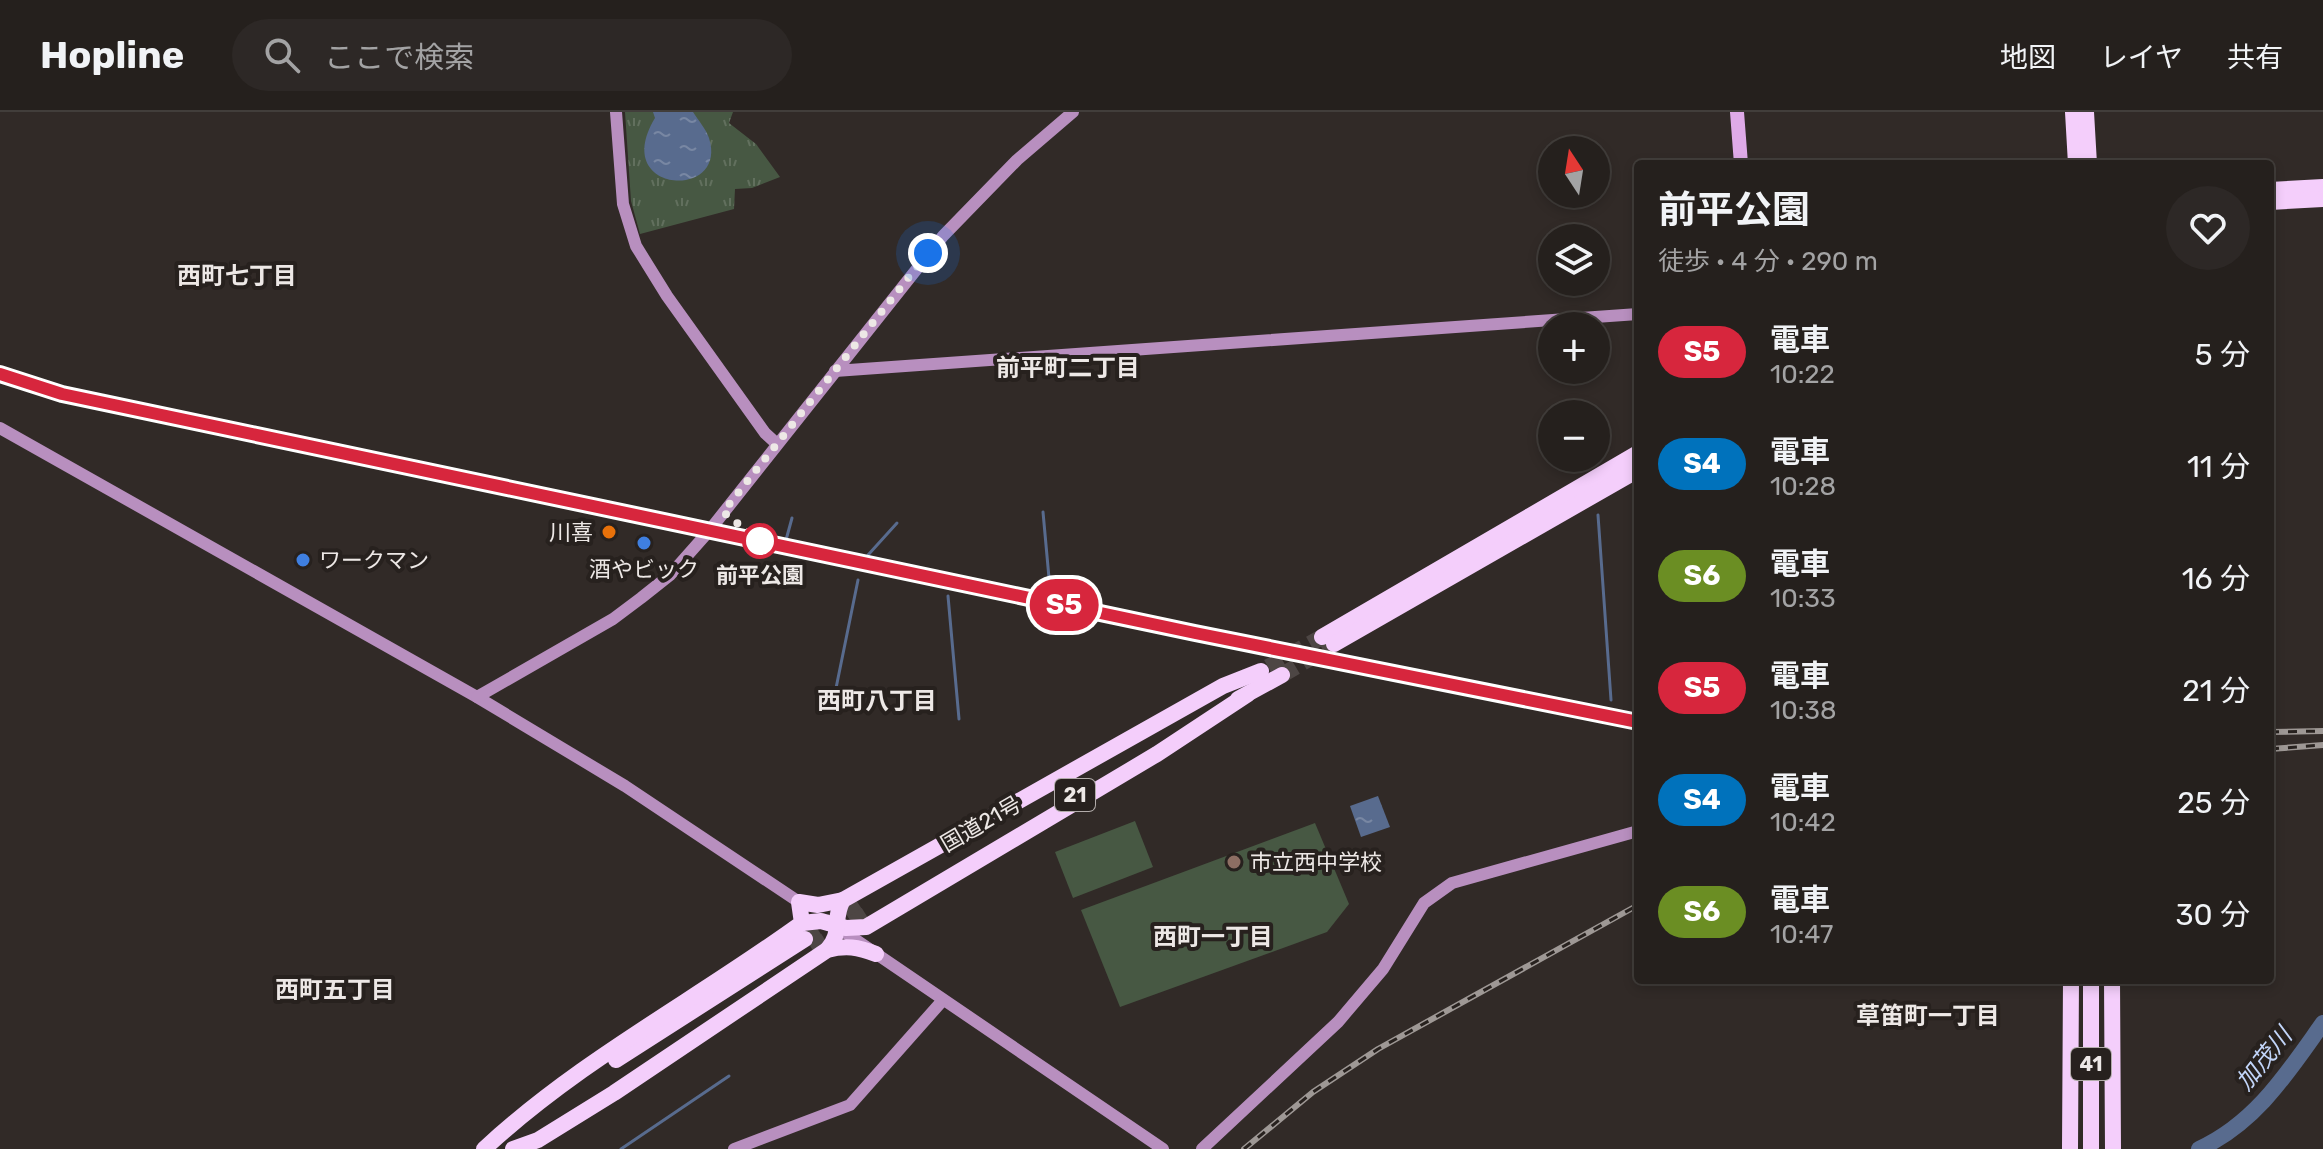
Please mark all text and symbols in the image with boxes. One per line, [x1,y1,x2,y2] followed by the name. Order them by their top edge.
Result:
[232,19,792,91] search box
[40,32,184,78] text: Hopline
[260,33,304,77] icon: search
[324,40,474,76] text: ここで検索
[2000,41,2056,74] text: 地図
[2100,41,2183,74] text: レイヤ
[2227,41,2283,74] text: 共有
[1538,136,1610,208] north arrow
[1538,136,1610,472] map controls
[2166,186,2250,270] button: heart
[1658,187,1810,233] text: 前平公園
[1538,224,1610,296] button: layers
[908,233,948,273] your location
[1658,246,1878,277] text: 徒歩 · 4 分 · 290 m
[177,262,297,290] district label: 西町七丁目
[1538,312,1610,384] button: +
[1770,322,1830,358] text: 電車
[1684,335,1720,368] text: S5
[2195,337,2250,373] text: 5 分
[996,354,1140,382] district label: 前平町二丁目
[1770,359,1835,390] text: 10:22
[1538,400,1610,472] button: −
[1770,434,1830,470] text: 電車
[1683,447,1721,480] text: S4
[2187,449,2250,485] text: 11 分
[1770,471,1836,502] text: 10:28
[549,519,593,546] place label: 川喜
[600,523,618,541] marker: 川喜
[743,524,777,558] marker: 前平公園
[635,534,653,552] marker: 酒やビック
[1770,546,1830,582] text: 電車
[319,547,429,574] place label: ワークマン
[294,551,312,569] marker: ワークマン
[589,556,699,583] place label: 酒やビック
[1684,559,1720,592] text: S6
[2182,561,2250,597] text: 16 分
[716,562,804,589] place label: 前平公園
[1028,579,1100,631] line badge: S5
[1770,583,1836,614] text: 10:33
[1046,588,1082,621] text: S5
[1770,658,1830,694] text: 電車
[1684,671,1720,704] text: S5
[2182,673,2250,709] text: 21 分
[817,687,937,715] district label: 西町八丁目
[1770,695,1836,726] text: 10:38
[1770,770,1830,806] text: 電車
[1055,779,1095,811] road number: 21
[1683,783,1721,816] text: S4
[2177,785,2250,821] text: 25 分
[936,790,1026,858] street label: 国道21号
[1770,807,1836,838] text: 10:42
[1250,849,1382,876] place label: 市立西中学校
[1225,853,1243,871] marker: 市立西中学校
[1770,882,1830,918] text: 電車
[1684,895,1720,928] text: S6
[2176,897,2250,933] text: 30 分
[1770,919,1833,950] text: 10:47
[1153,923,1273,951] district label: 西町一丁目
[275,976,395,1004] district label: 西町五丁目
[1856,1002,2000,1030] district label: 草笛町一丁目
[2230,1020,2299,1096] water label: 加茂川
[2071,1048,2111,1080] road number: 41

